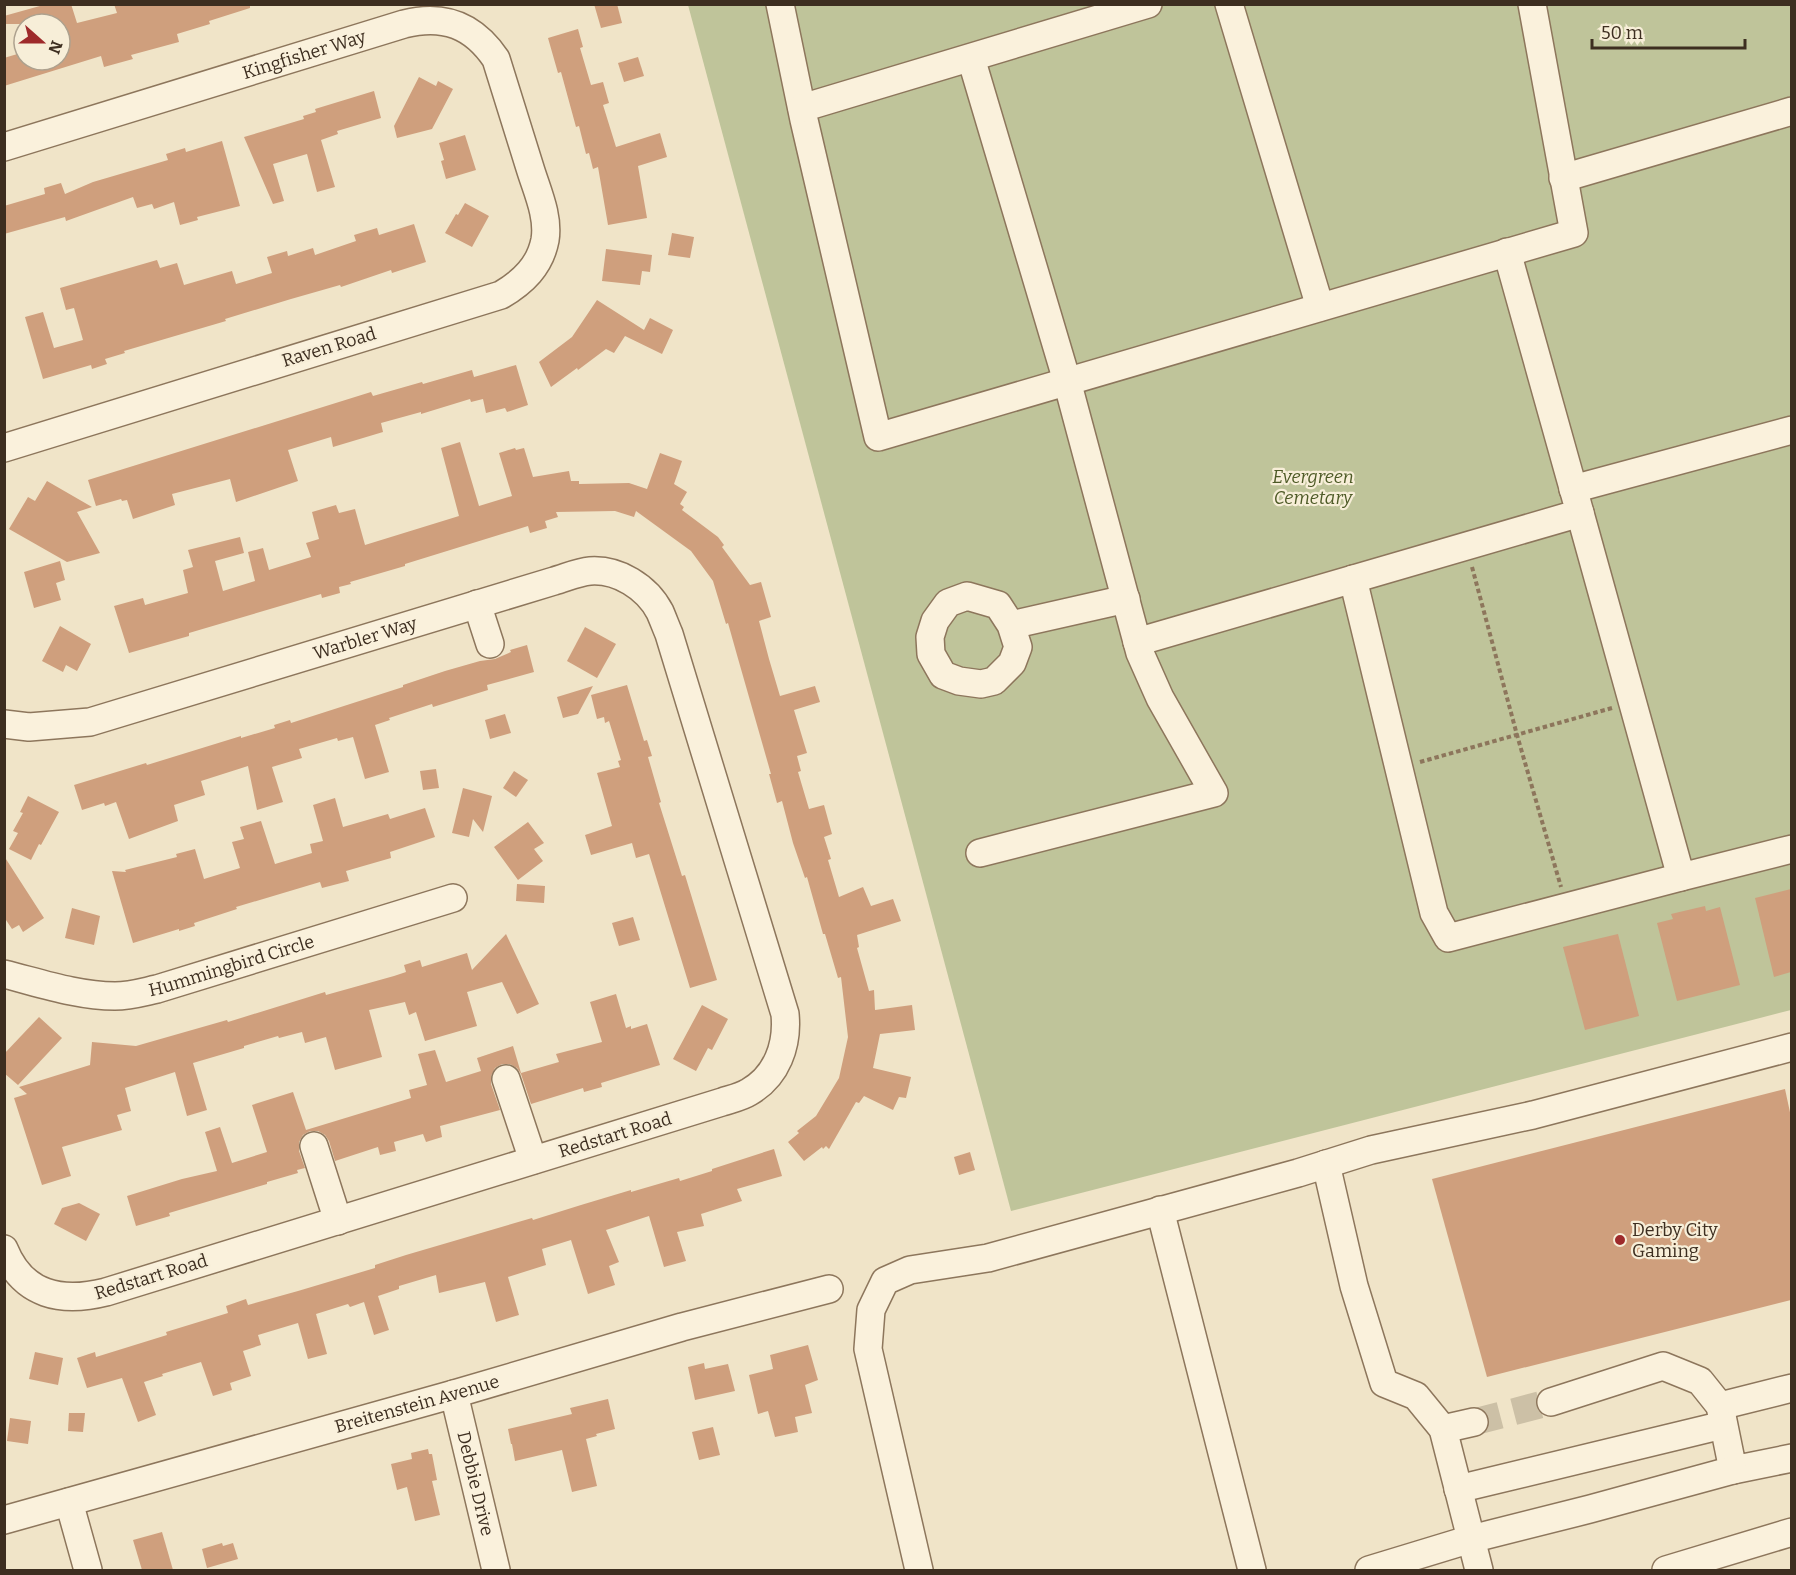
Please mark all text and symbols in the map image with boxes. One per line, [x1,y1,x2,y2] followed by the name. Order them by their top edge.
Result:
[12,12,72,72] north arrow
[1592,12,1745,50] scale bar
[1601,22,1643,44] text: 50 m
[240,25,369,84] street label: Kingfisher Way
[44,38,67,56] text: N
[279,322,379,372] street label: Raven Road
[1272,466,1354,509] park label: Evergreen Cemetary
[311,612,420,664] street label: Warbler Way
[147,930,317,1001] street label: Hummingbird Circle
[556,1107,675,1163] street label: Redstart Road
[1632,1219,1718,1262] place label: Derby City Gaming
[1613,1233,1627,1247] marker: Derby City Gaming
[92,1249,211,1305] street label: Redstart Road
[332,1370,502,1438] street label: Breitenstein Avenue
[452,1429,498,1538] street label: Debbie Drive

